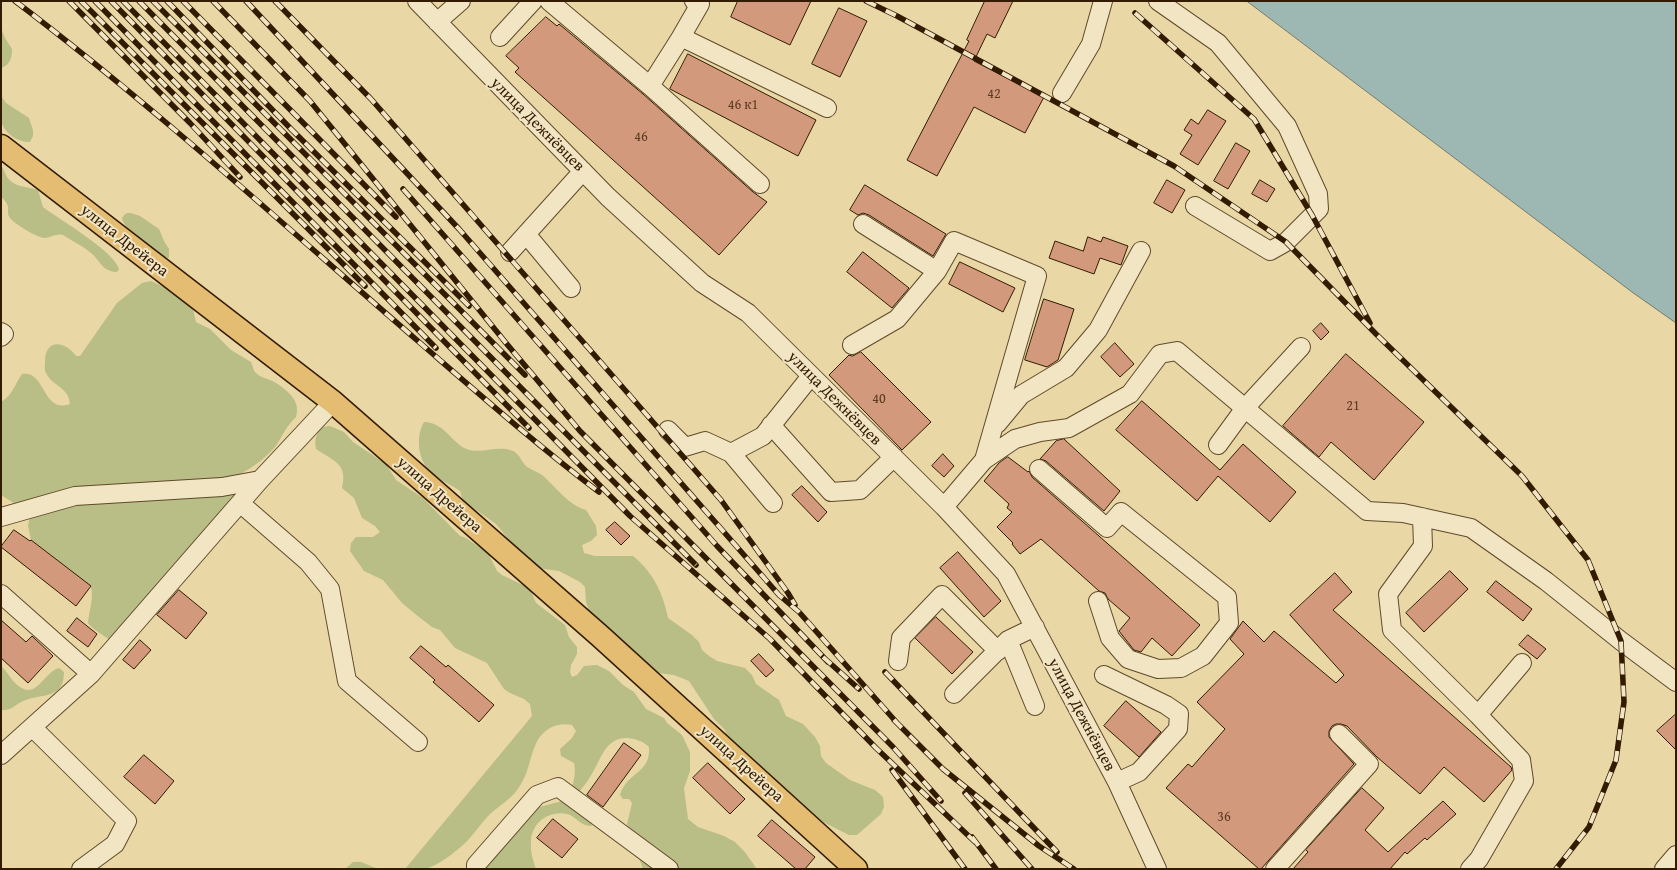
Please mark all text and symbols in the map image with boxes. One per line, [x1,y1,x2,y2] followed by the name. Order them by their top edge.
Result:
[486,74,588,176] street label: улица Дежнёвцев
[987,86,1001,102] house number: 42
[728,97,758,113] house number: 46 к1
[634,129,648,145] house number: 46
[76,201,172,281] street label: улица Дрейера
[783,348,885,450] street label: улица Дежнёвцев
[872,391,886,407] house number: 40
[1346,398,1360,414] house number: 21
[393,453,485,537] street label: улица Дрейера
[1043,655,1119,775] street label: улица Дежнёвцев
[695,721,787,807] street label: улица Дрейера
[1217,809,1231,825] house number: 36

